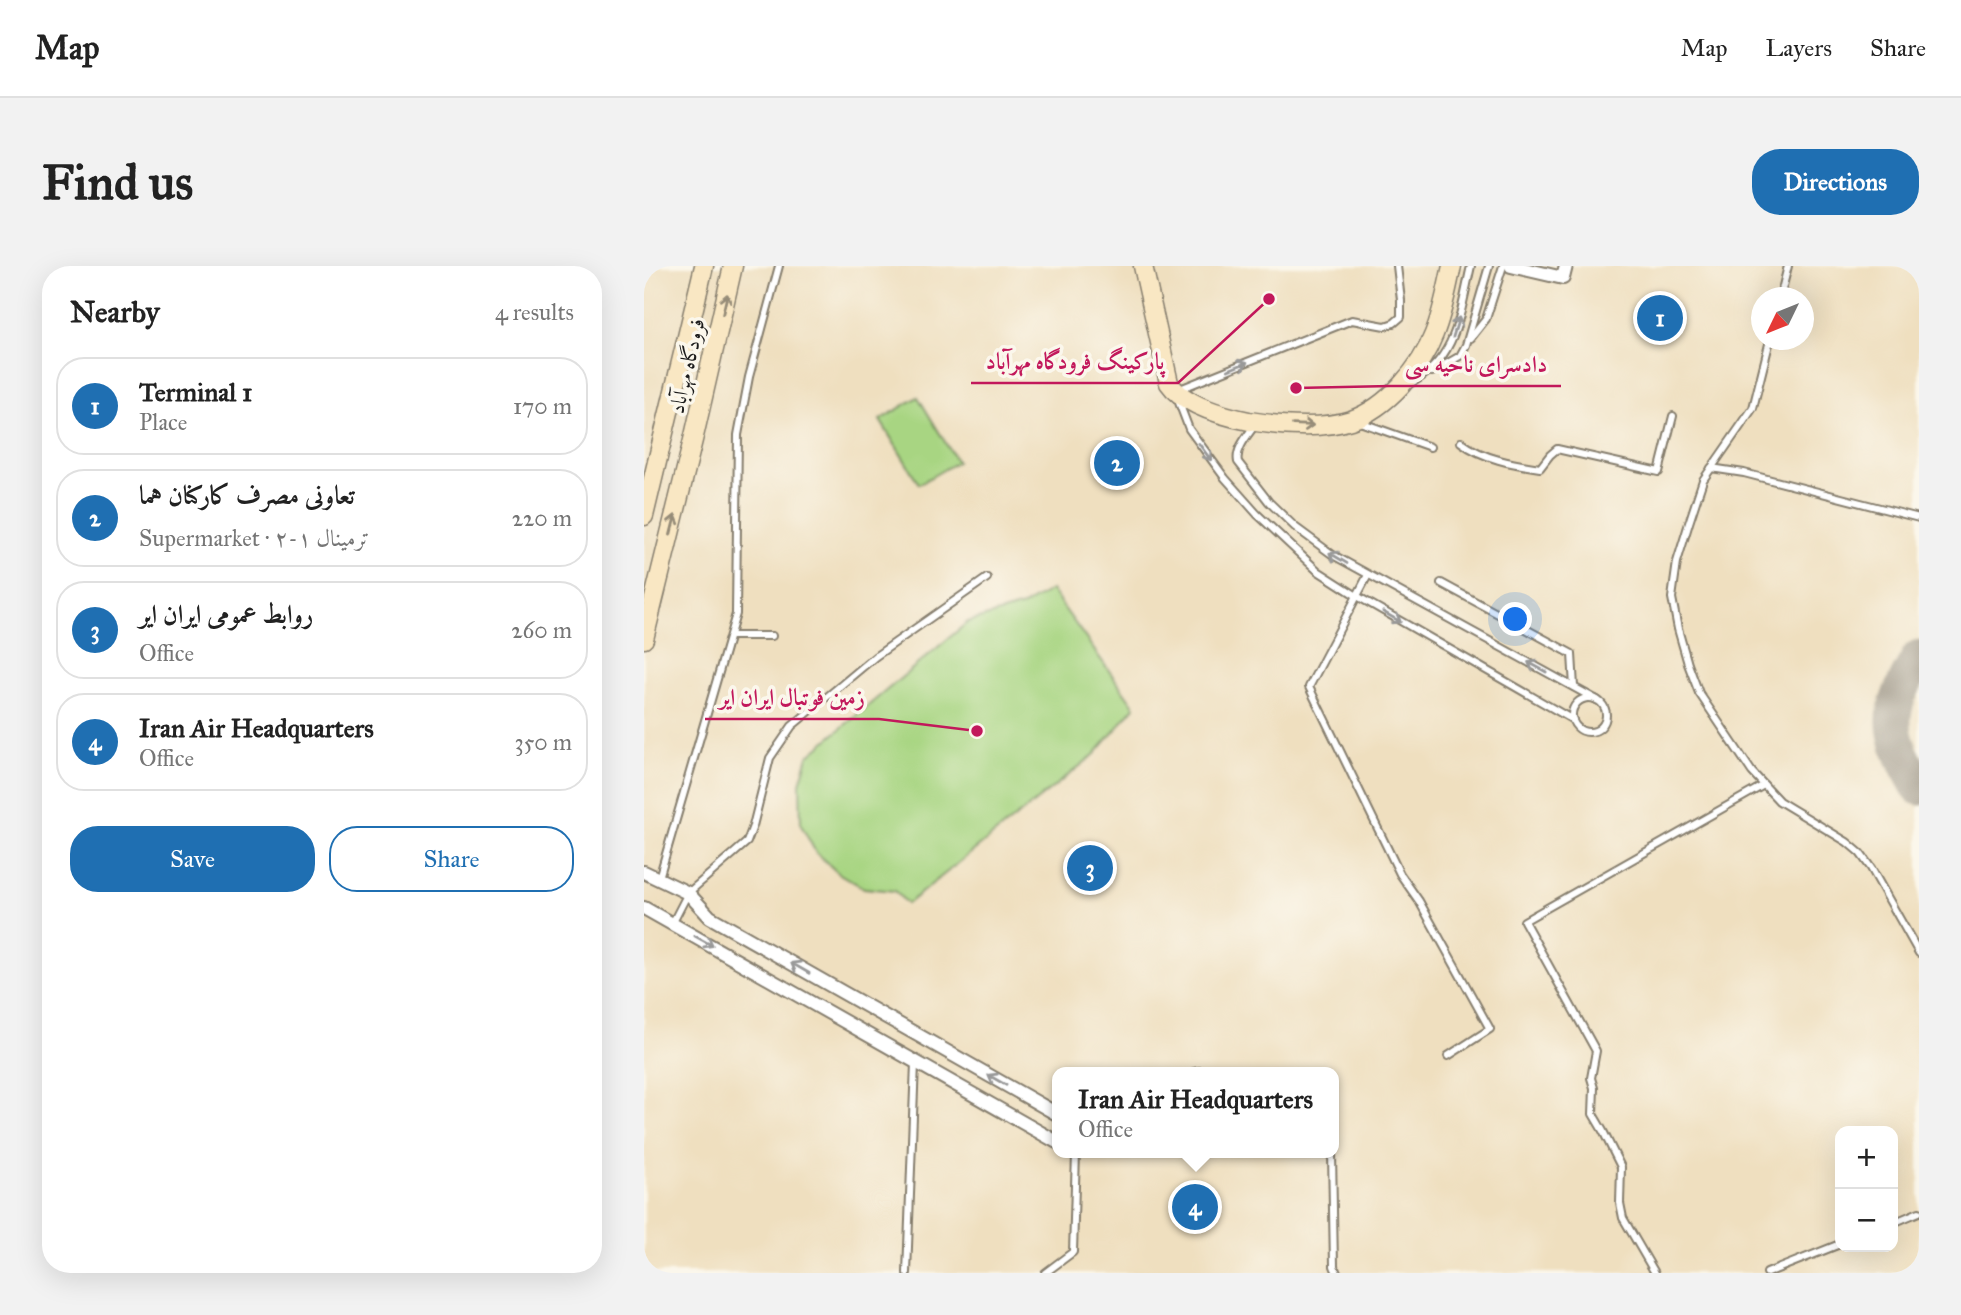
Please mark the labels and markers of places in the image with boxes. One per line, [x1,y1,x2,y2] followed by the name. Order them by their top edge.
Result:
[1637,292,1683,344] pin: 1
[971,339,1178,383] callout: پارکینگ فرودگاه مهرآباد
[1390,342,1561,386] callout: دادسرای ناحیه سی
[1094,437,1140,489] pin: 2
[705,675,879,719] callout: زمین فوتبال ایران ایر
[1067,842,1113,894] pin: 3
[1172,1181,1218,1233] pin: 4

